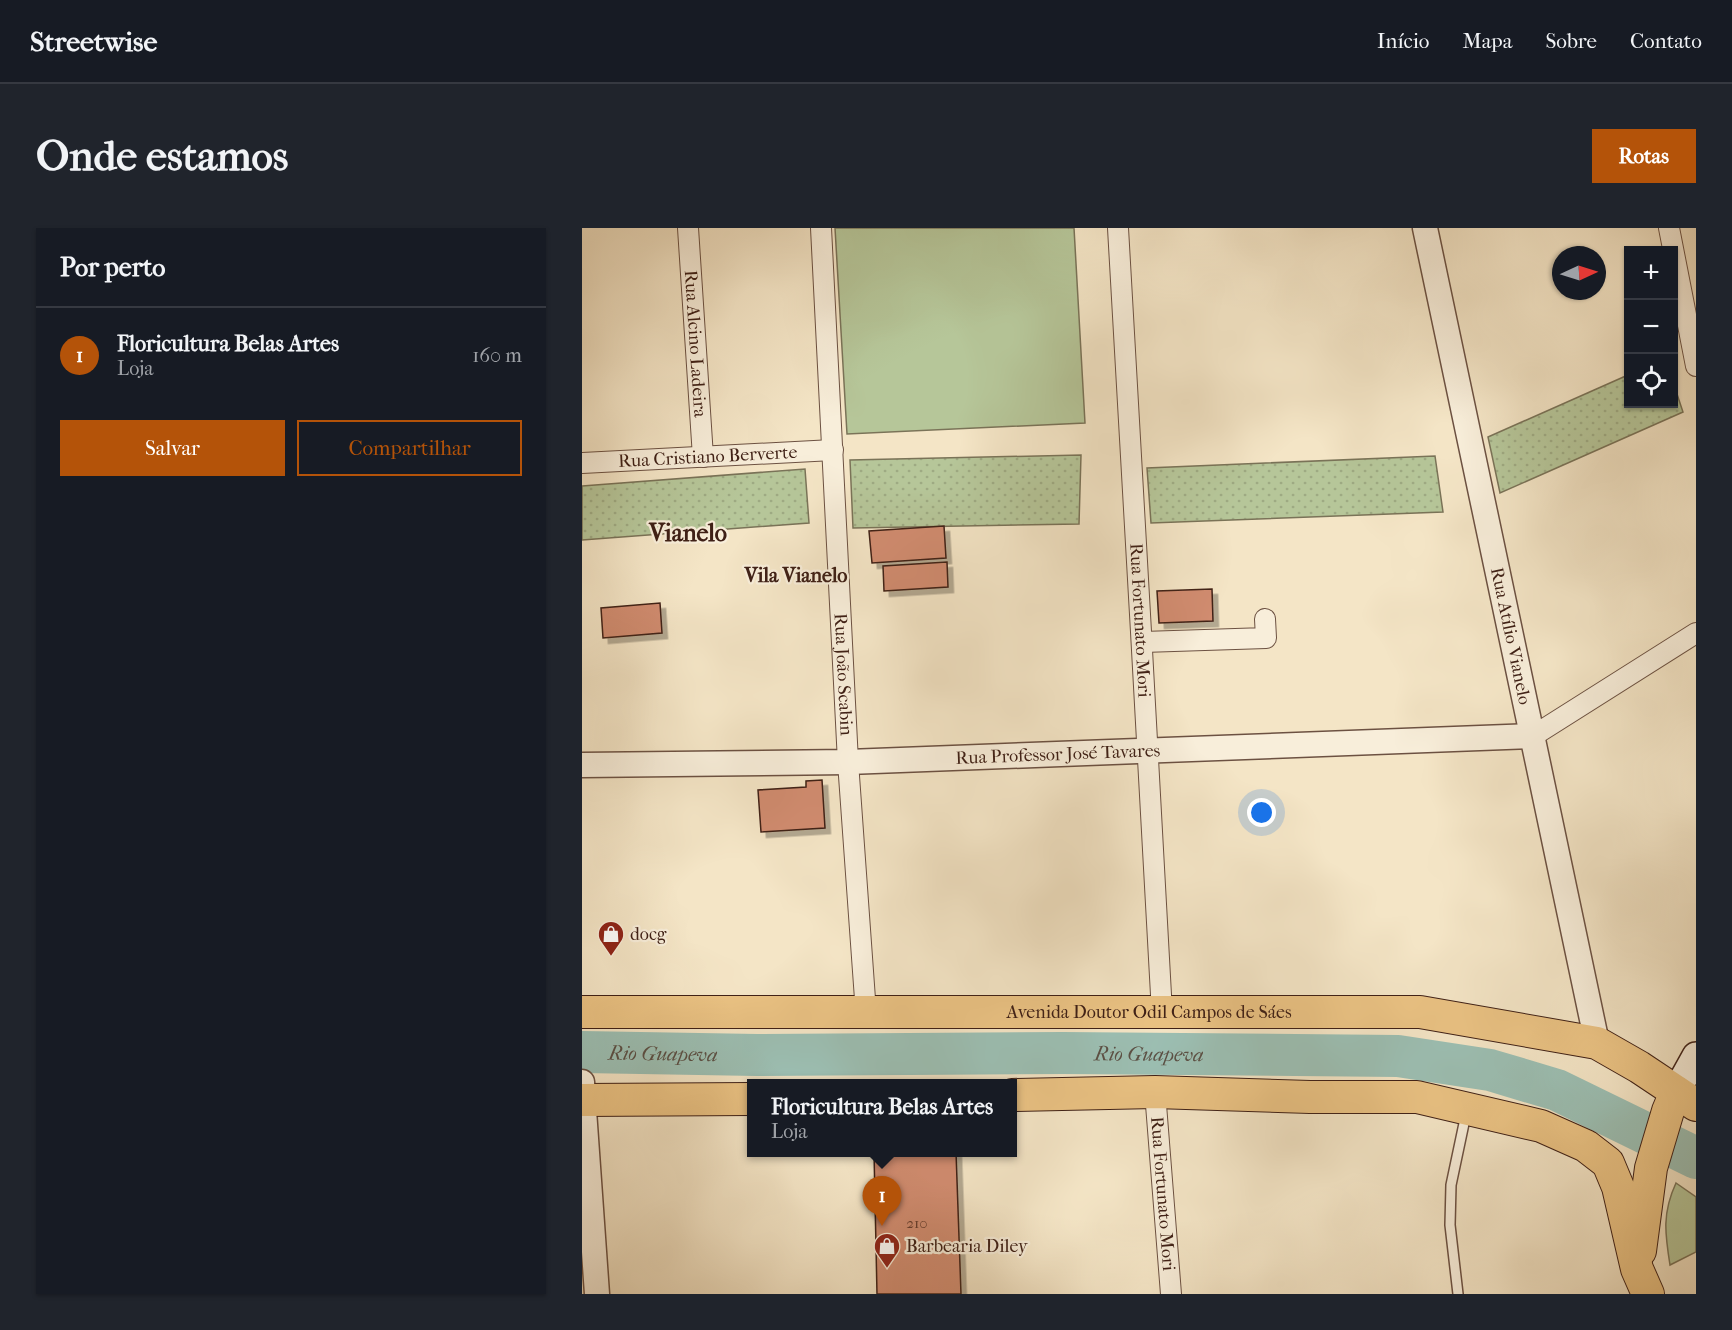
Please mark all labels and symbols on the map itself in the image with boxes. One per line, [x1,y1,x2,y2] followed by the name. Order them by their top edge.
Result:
[1552,246,1606,300] north arrow
[680,269,710,419] street label: Rua Alcino Ladeira
[618,442,798,472] street label: Rua Cristiano Berverte
[648,519,727,547] district label: Vianelo
[1125,543,1155,699] street label: Rua Fortunato Mori
[744,564,847,587] district label: Vila Vianelo
[1486,565,1535,707] street label: Rua Atílio Vianelo
[829,613,857,737] street label: Rua João Scabin
[955,740,1161,769] street label: Rua Professor José Tavares
[1247,798,1276,827] your location
[596,919,626,957] shop icon: docg
[630,924,667,945] place label: docg
[1005,1002,1292,1023] street label: Avenida Doutor Odil Campos de Sáes
[606,1041,718,1066] water label: Rio Guapeva
[1092,1042,1204,1066] water label: Rio Guapeva
[1146,1116,1179,1272] street label: Rua Fortunato Mori
[862,1176,902,1226] pin: 1
[906,1214,928,1232] house number: 210
[872,1231,902,1269] shop icon: Barbearia Diley
[906,1236,1029,1257] place label: Barbearia Diley

